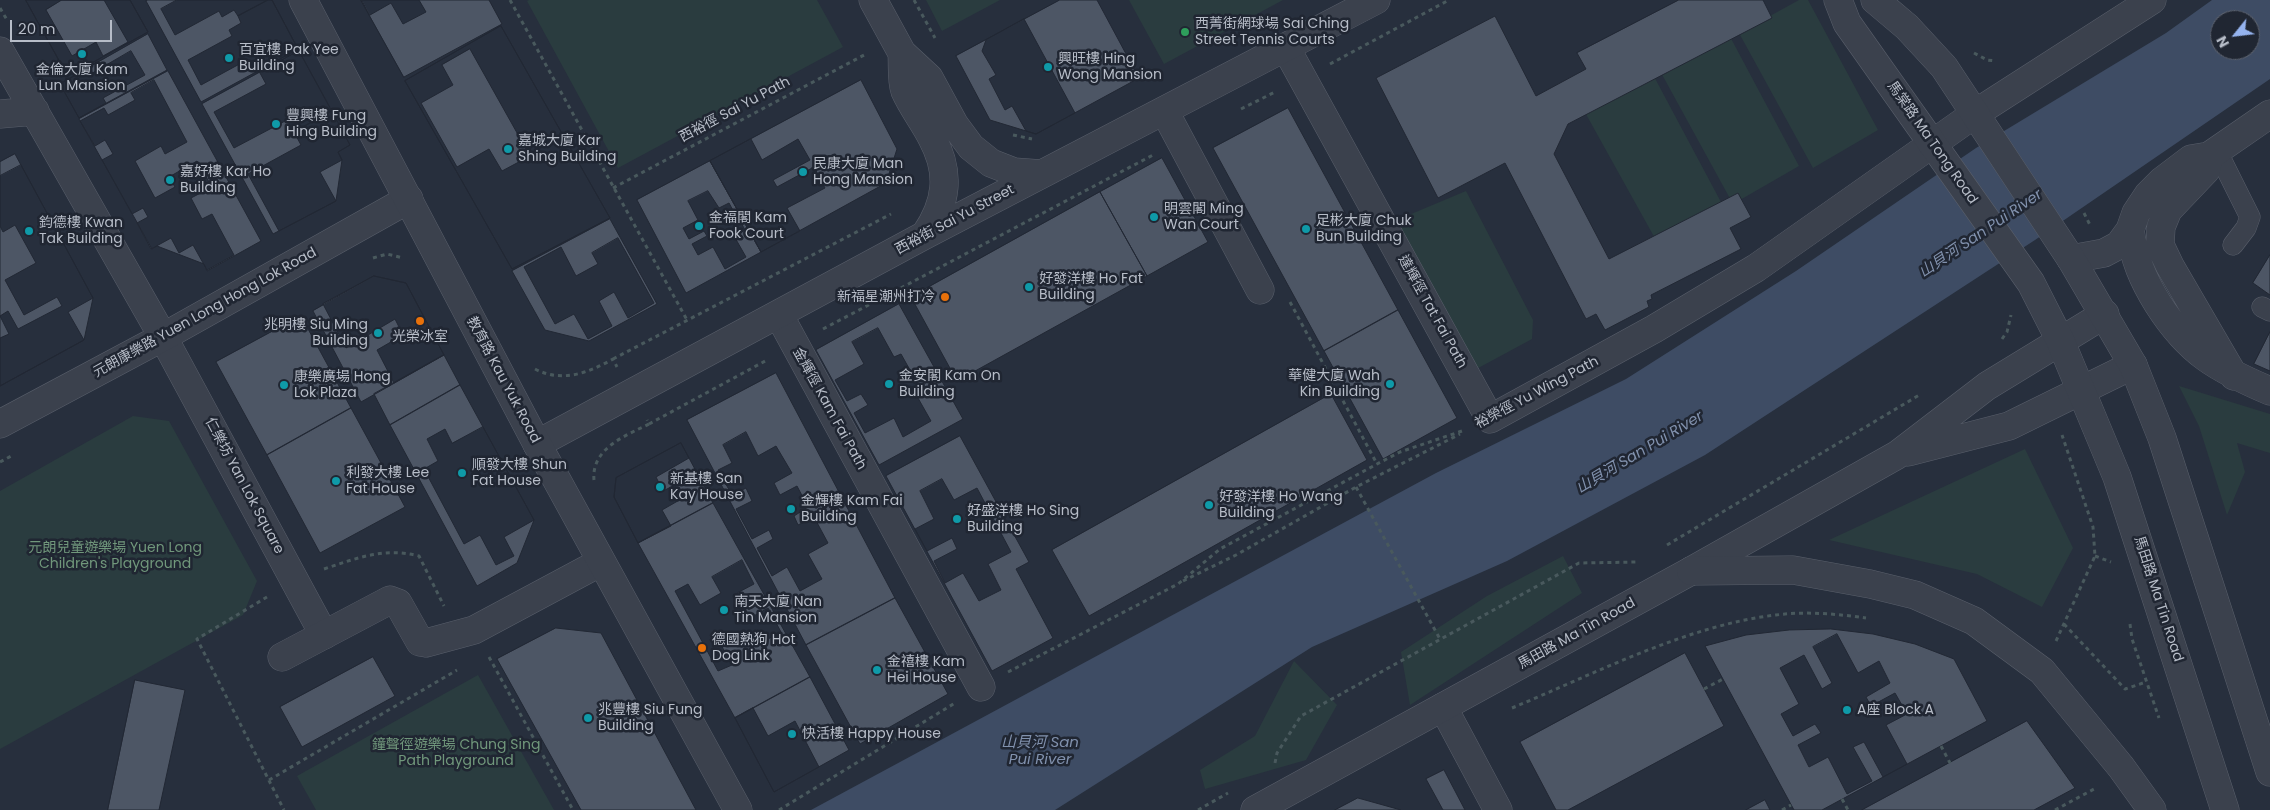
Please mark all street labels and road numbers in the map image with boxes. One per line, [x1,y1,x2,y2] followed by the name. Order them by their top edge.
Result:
[677,74,793,146] street label: 西裕徑 Sai Yu Path
[1883,78,1981,208] street label: 馬棠路 Ma Tong Road
[893,181,1017,259] street label: 西裕街 Sai Yu Street
[90,244,320,382] street label: 元朗康樂路 Yuen Long Hong Lok Road
[1394,252,1470,372] street label: 達輝徑 Tat Fai Path
[463,314,543,446] street label: 教育路 Kau Yuk Road
[788,345,870,473] street label: 金輝徑 Kam Fai Path
[1472,353,1602,433] street label: 裕榮徑 Yu Wing Path
[201,415,287,557] street label: 仁樂坊 Yan Lok Square
[2130,534,2186,664] street label: 馬田路 Ma Tin Road
[1516,595,1638,673] street label: 馬田路 Ma Tin Road

